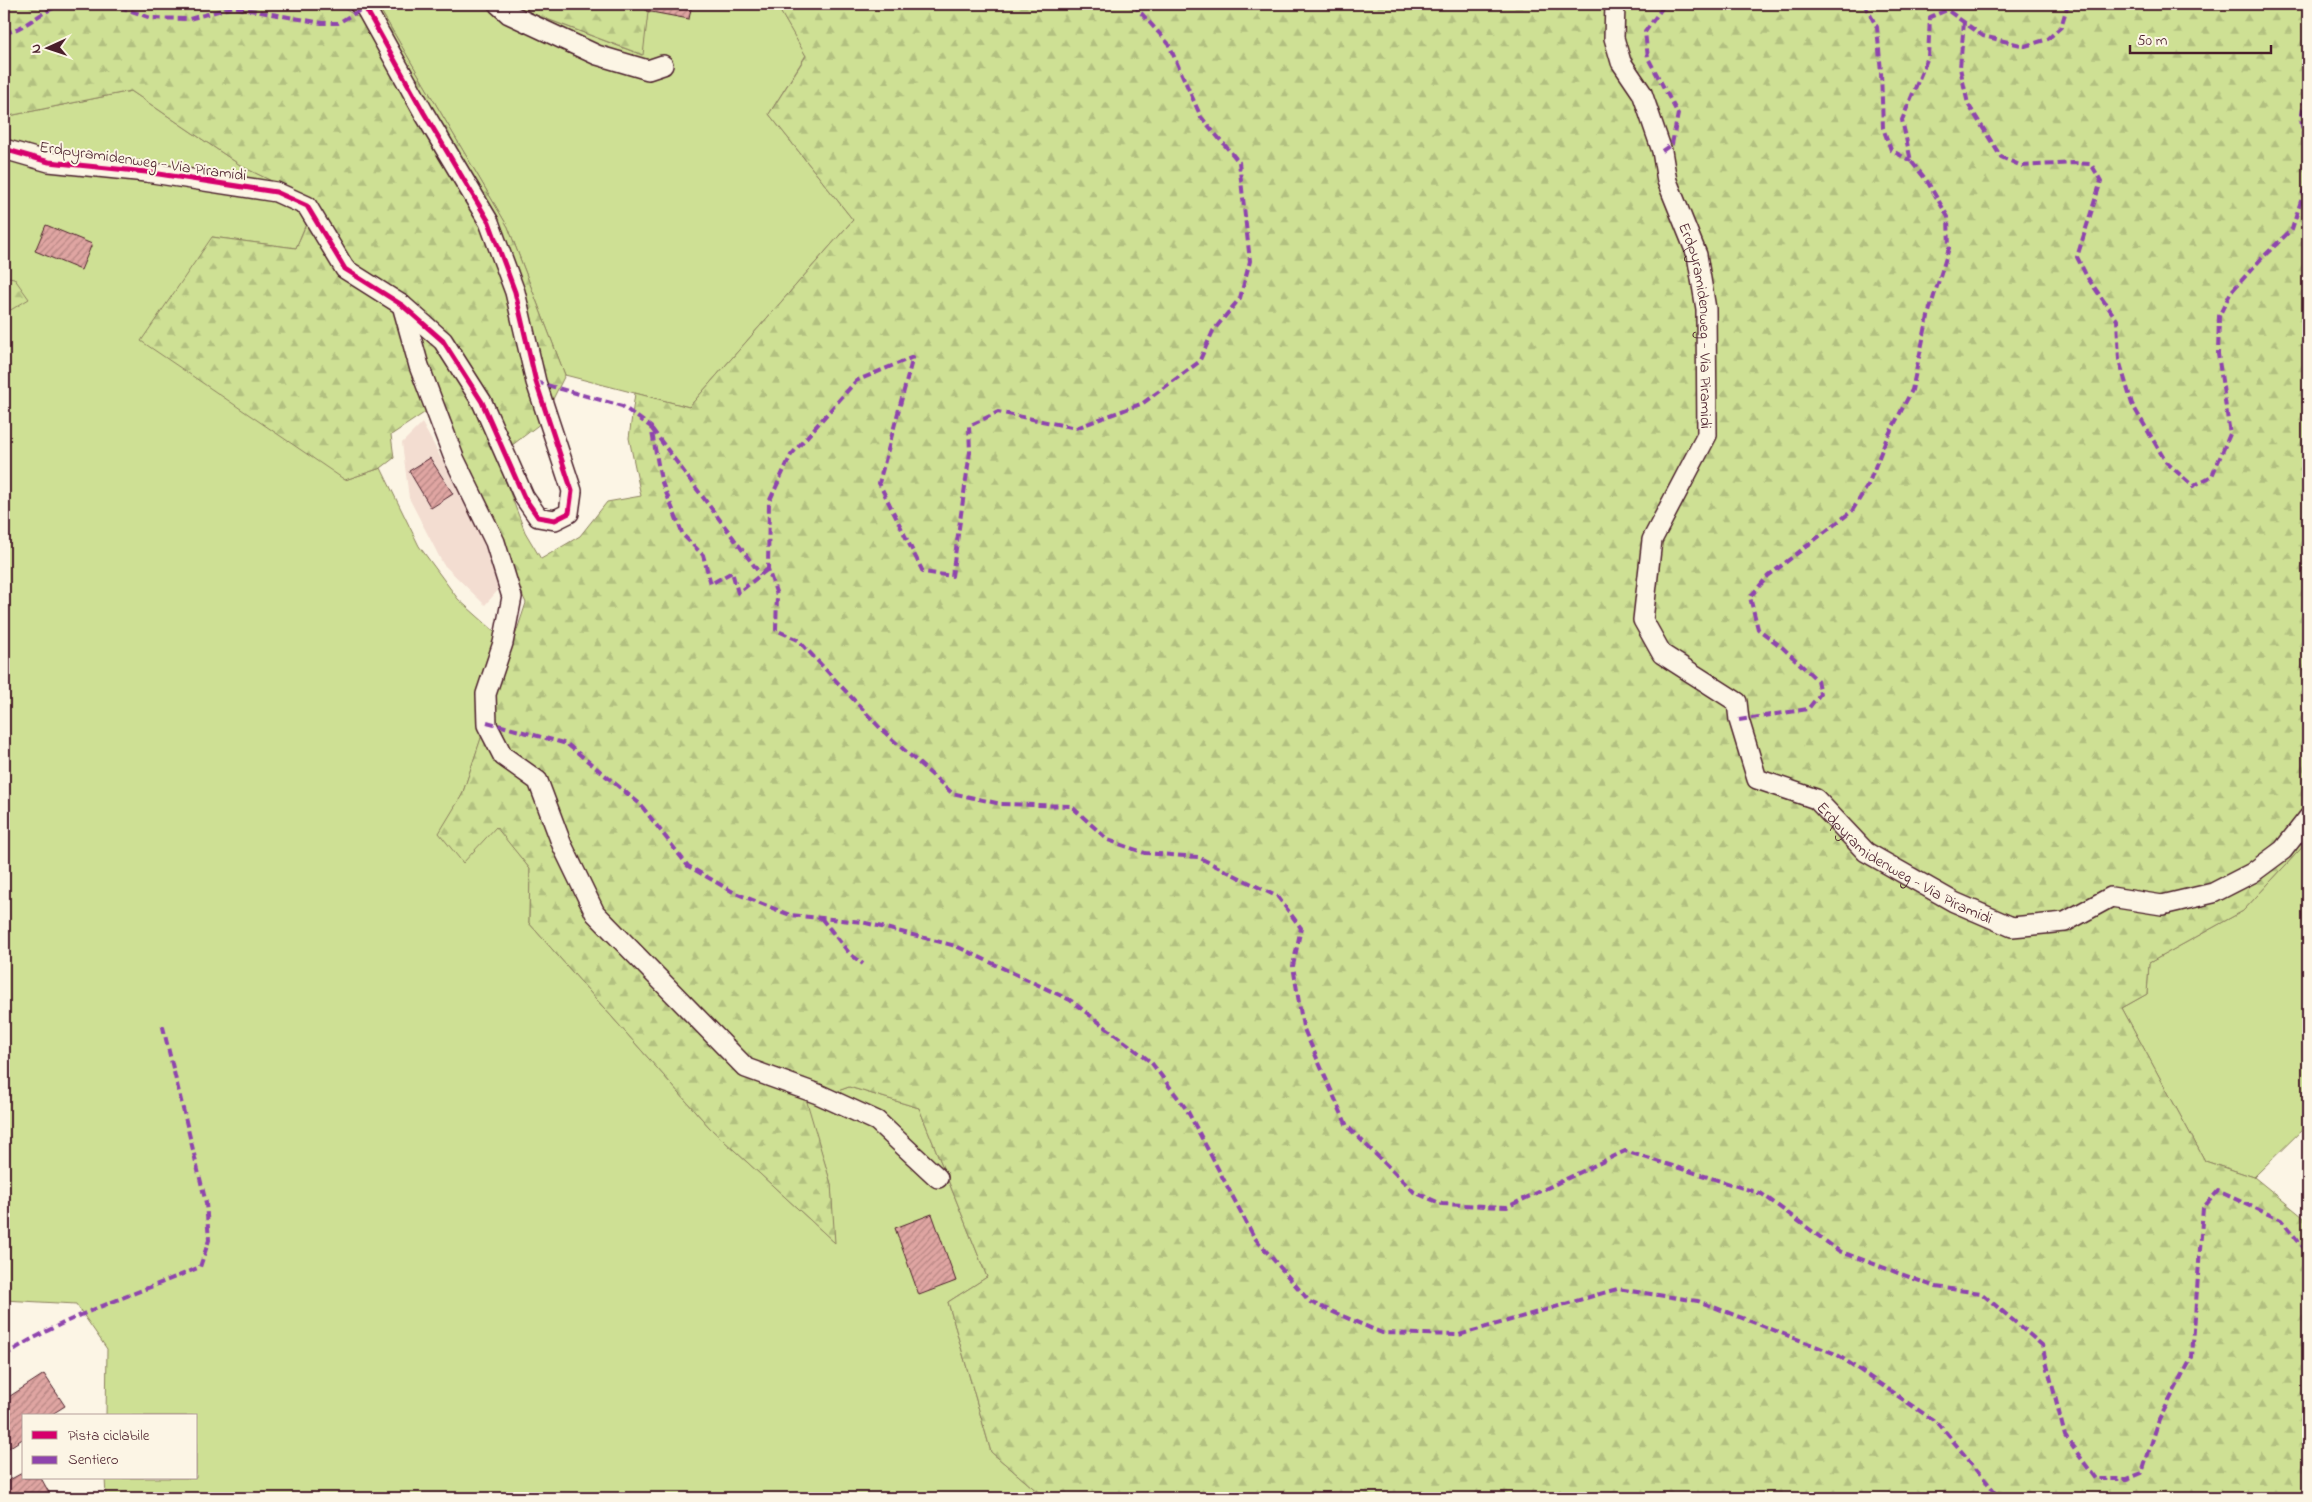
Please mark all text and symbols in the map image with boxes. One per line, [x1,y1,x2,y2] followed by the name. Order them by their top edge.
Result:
[22,22,72,72] north arrow
[2130,22,2271,54] scale bar
[2137,30,2168,52] text: 50 m
[26,43,47,54] text: N
[38,136,248,188] street label: Erdpyramidenweg - Via Piramidi
[1671,219,1717,429] street label: Erdpyramidenweg - Via Piramidi
[1810,797,1996,931] street label: Erdpyramidenweg - Via Piramidi
[22,1414,198,1480] legend
[68,1425,150,1447] text: Pista ciclabile
[68,1449,119,1471] text: Sentiero

